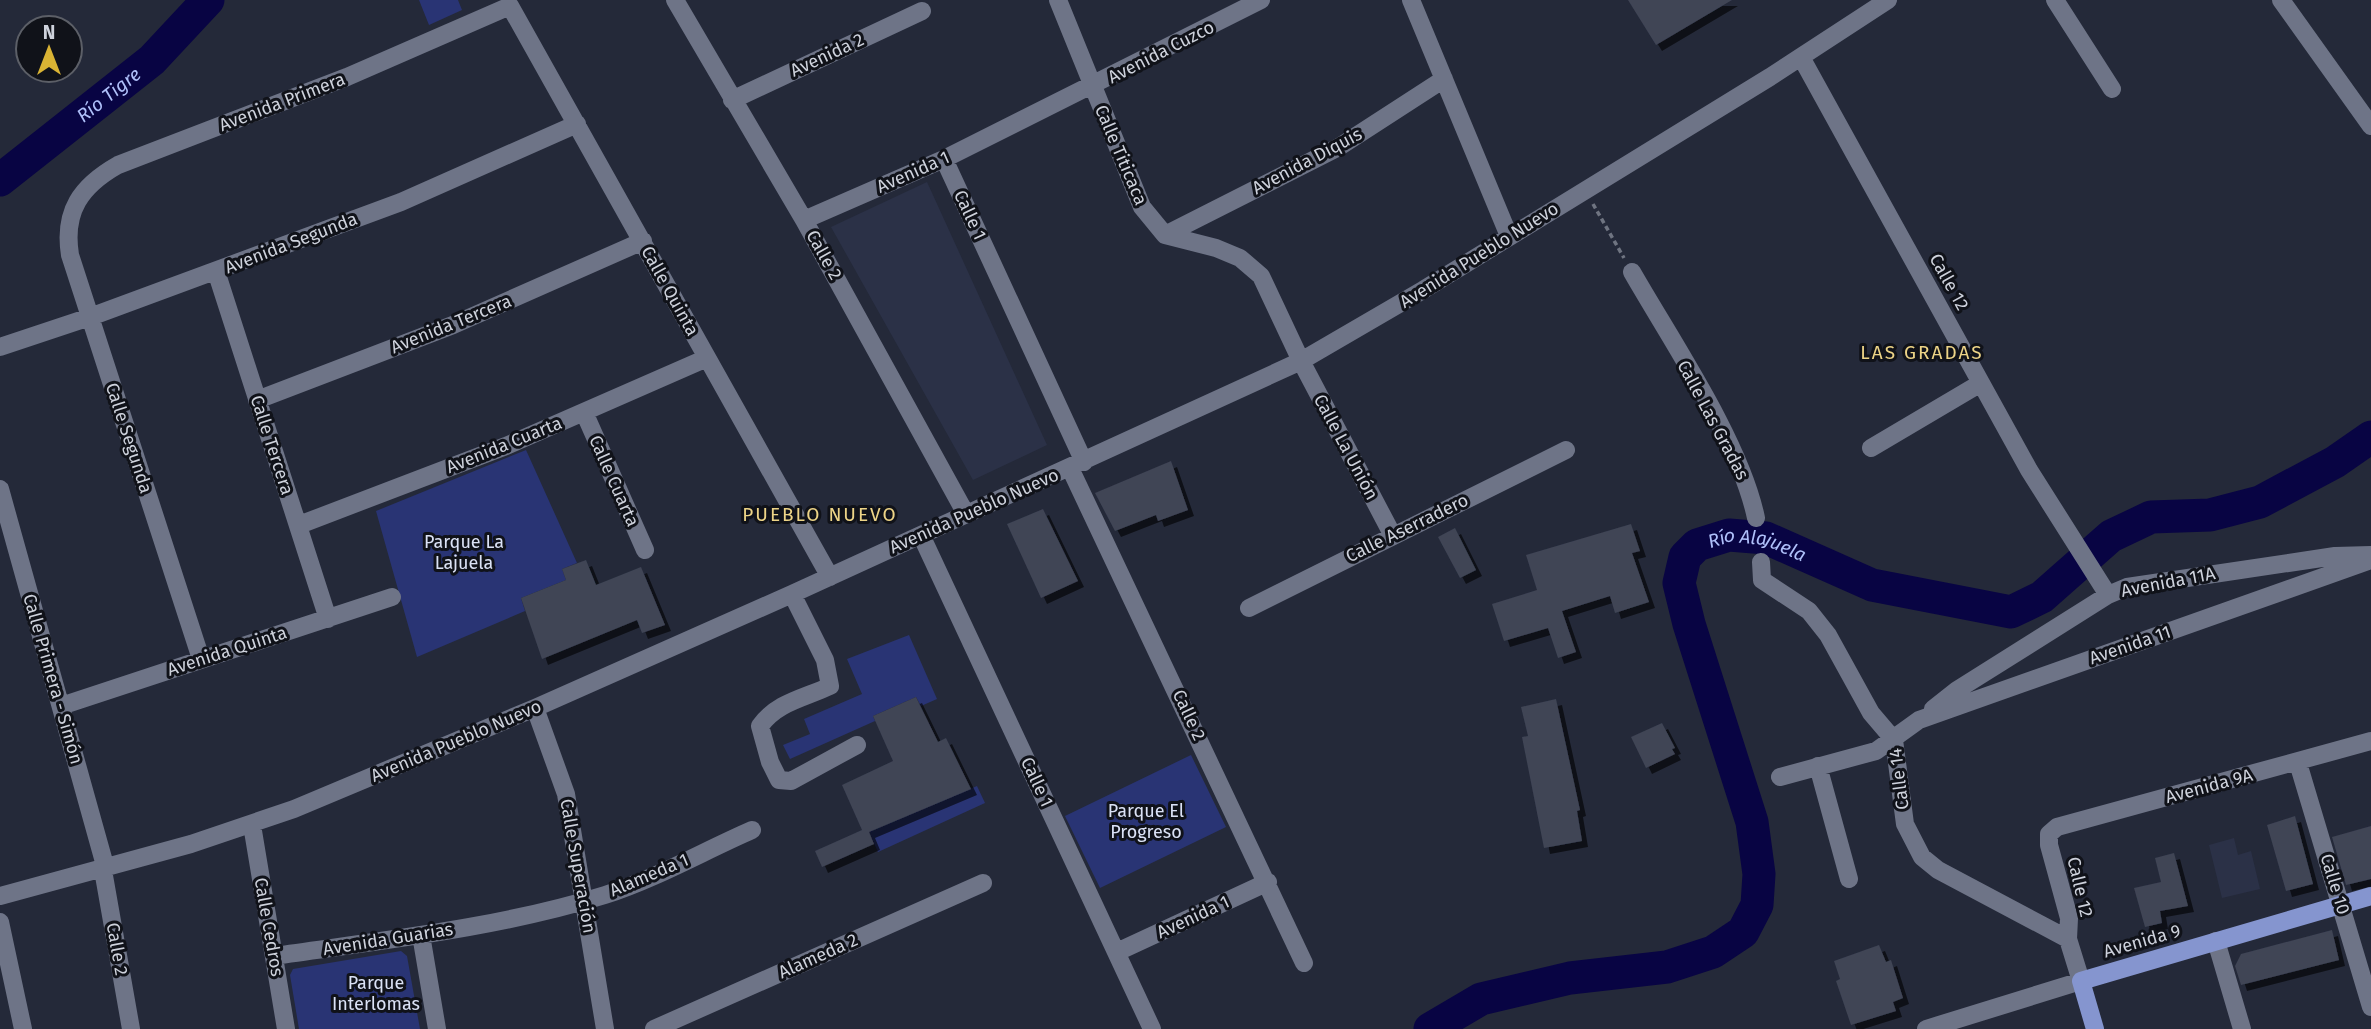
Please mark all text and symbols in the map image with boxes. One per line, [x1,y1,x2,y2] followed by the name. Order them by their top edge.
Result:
[14,14,84,84] north arrow
[1104,16,1218,88] street label: Avenida Cuzco
[43,21,55,44] text: N
[787,28,867,82] street label: Avenida 2
[72,62,145,127] water label: Río Tigre
[216,68,348,136] street label: Avenida Primera
[1090,101,1152,209] street label: Calle Titicaca
[1248,123,1366,199] street label: Avenida Diquis
[873,146,953,198] street label: Avenida 1
[949,187,991,243] street label: Calle 1
[1396,197,1562,313] street label: Avenida Pueblo Nuevo
[222,208,360,278] street label: Avenida Segunda
[801,226,847,284] street label: Calle 2
[636,242,704,340] street label: Calle Quinta
[1925,250,1974,314] street label: Calle 12
[387,290,515,358] street label: Avenida Tercera
[1860,341,1984,364] district label: LAS GRADAS
[1672,356,1754,484] street label: Calle Las Gradas
[101,380,157,496] street label: Calle Segunda
[1309,390,1383,504] street label: Calle La Unión
[246,393,298,497] street label: Calle Tercera
[443,412,565,478] street label: Avenida Cuarta
[584,432,644,530] street label: Calle Cuarta
[886,464,1062,558] street label: Avenida Pueblo Nuevo
[1342,489,1472,567] street label: Calle Aserradero
[742,503,898,526] district label: PUEBLO NUEVO
[1705,523,1810,566] water label: Río Alajuela
[424,531,504,574] park label: Parque La Lajuela
[2119,562,2218,602] street label: Avenida 11A
[18,591,88,767] street label: Calle Primera - Simón
[164,621,290,681] street label: Avenida Quinta
[2086,621,2174,669] street label: Avenida 11
[1168,686,1210,744] street label: Calle 2
[367,695,545,787] street label: Avenida Pueblo Nuevo
[1884,747,1914,811] street label: Calle 14
[1016,754,1058,810] street label: Calle 1
[2163,764,2256,808] street label: Avenida 9A
[555,797,601,935] street label: Calle Superación
[1108,800,1184,843] park label: Parque El Progreso
[606,849,692,901] street label: Alameda 1
[2315,851,2355,917] street label: Calle 10
[2062,855,2098,919] street label: Calle 12
[249,876,289,978] street label: Calle Cedros
[1153,891,1233,943] street label: Avenida 1
[321,918,455,960] street label: Avenida Guarias
[2101,919,2183,963] street label: Avenida 9
[102,921,132,977] street label: Calle 2
[775,929,861,983] street label: Alameda 2
[332,972,420,1015] park label: Parque Interlomas

